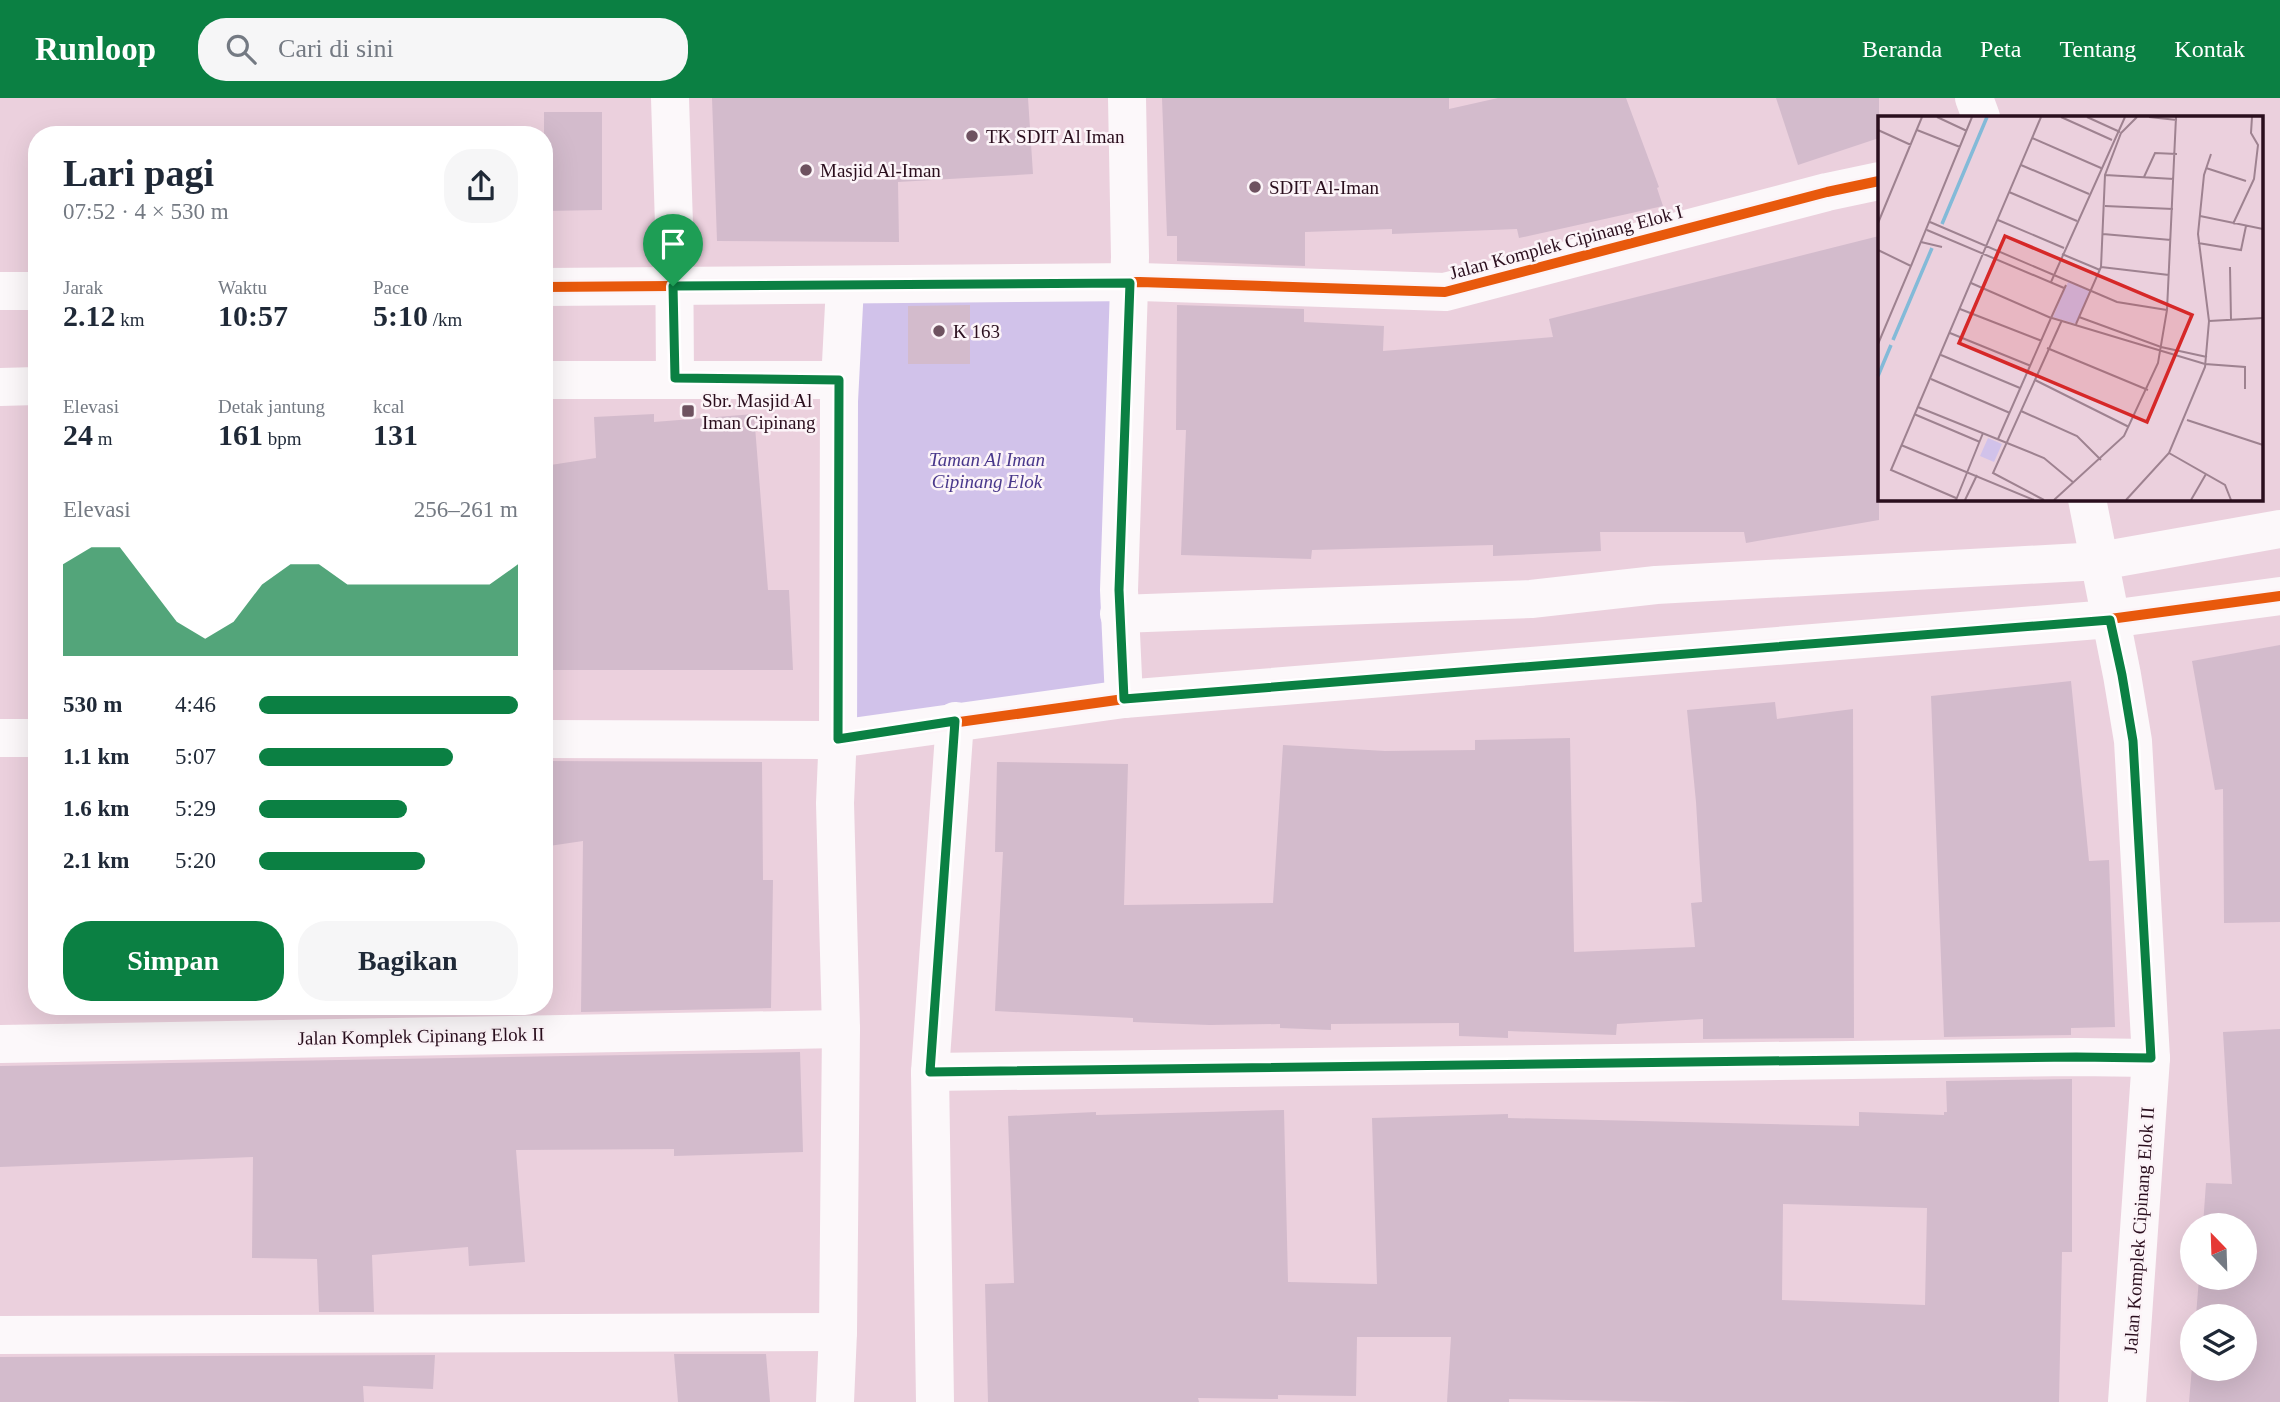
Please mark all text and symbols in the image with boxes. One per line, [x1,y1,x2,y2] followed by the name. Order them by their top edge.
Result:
[198,18,688,81] search box
[222,30,260,68] icon: search
[35,31,156,67] text: Runloop
[278,34,394,63] text: Cari di sini
[1862,36,1942,62] text: Beranda
[1980,36,2021,62] text: Peta
[2059,36,2136,62] text: Tentang
[2174,36,2245,62] text: Kontak
[1878,116,2262,500] inset map
[986,126,1125,147] place label: TK SDIT Al Iman
[964,128,980,144] marker: TK SDIT Al Iman
[444,149,518,223] button: share
[63,152,214,194] text: Lari pagi
[820,160,941,181] place label: Masjid Al-Iman
[798,162,814,178] marker: Masjid Al-Iman
[1269,177,1379,198] place label: SDIT Al-Iman
[1247,179,1263,195] marker: SDIT Al-Iman
[63,199,229,224] text: 07:52 · 4 × 530 m
[1447,201,1685,283] street label: Jalan Komplek Cipinang Elok I
[643,214,703,286] pin
[654,225,692,263] icon: arrive
[63,277,103,298] text: Jarak
[218,277,267,298] text: Waktu
[373,277,409,298] text: Pace
[63,299,116,332] text: 2.12
[218,299,288,332] text: 10:57
[373,299,428,332] text: 5:10
[116,309,145,330] text: km
[428,309,462,330] text: /km
[953,321,1000,342] place label: K 163
[931,323,947,339] marker: K 163
[702,390,816,433] place label: Sbr. Masjid Al Iman Cipinang
[63,396,119,417] text: Elevasi
[218,396,325,417] text: Detak jantung
[373,396,405,417] text: kcal
[680,403,696,419] marker: Sbr. Masjid Al Iman Cipinang
[63,418,93,451] text: 24
[218,418,263,451] text: 161
[373,418,418,451] text: 131
[93,428,113,449] text: m
[263,428,302,449] text: bpm
[929,449,1045,492] park label: Taman Al Iman Cipinang Elok
[63,497,131,522] text: Elevasi
[414,497,518,522] text: 256–261 m
[63,692,122,717] text: 530 m
[175,692,216,717] text: 4:46
[63,744,129,769] text: 1.1 km
[175,744,216,769] text: 5:07
[63,796,129,821] text: 1.6 km
[175,796,216,821] text: 5:29
[63,848,129,873] text: 2.1 km
[175,848,216,873] text: 5:20
[63,921,284,1001] button: Simpan
[298,921,518,1001] button: Bagikan
[297,1023,545,1049] street label: Jalan Komplek Cipinang Elok II
[2120,1106,2158,1354] street label: Jalan Komplek Cipinang Elok II
[2180,1213,2258,1290] north arrow
[2180,1213,2257,1381] map controls
[2180,1304,2257,1381] button: layers

